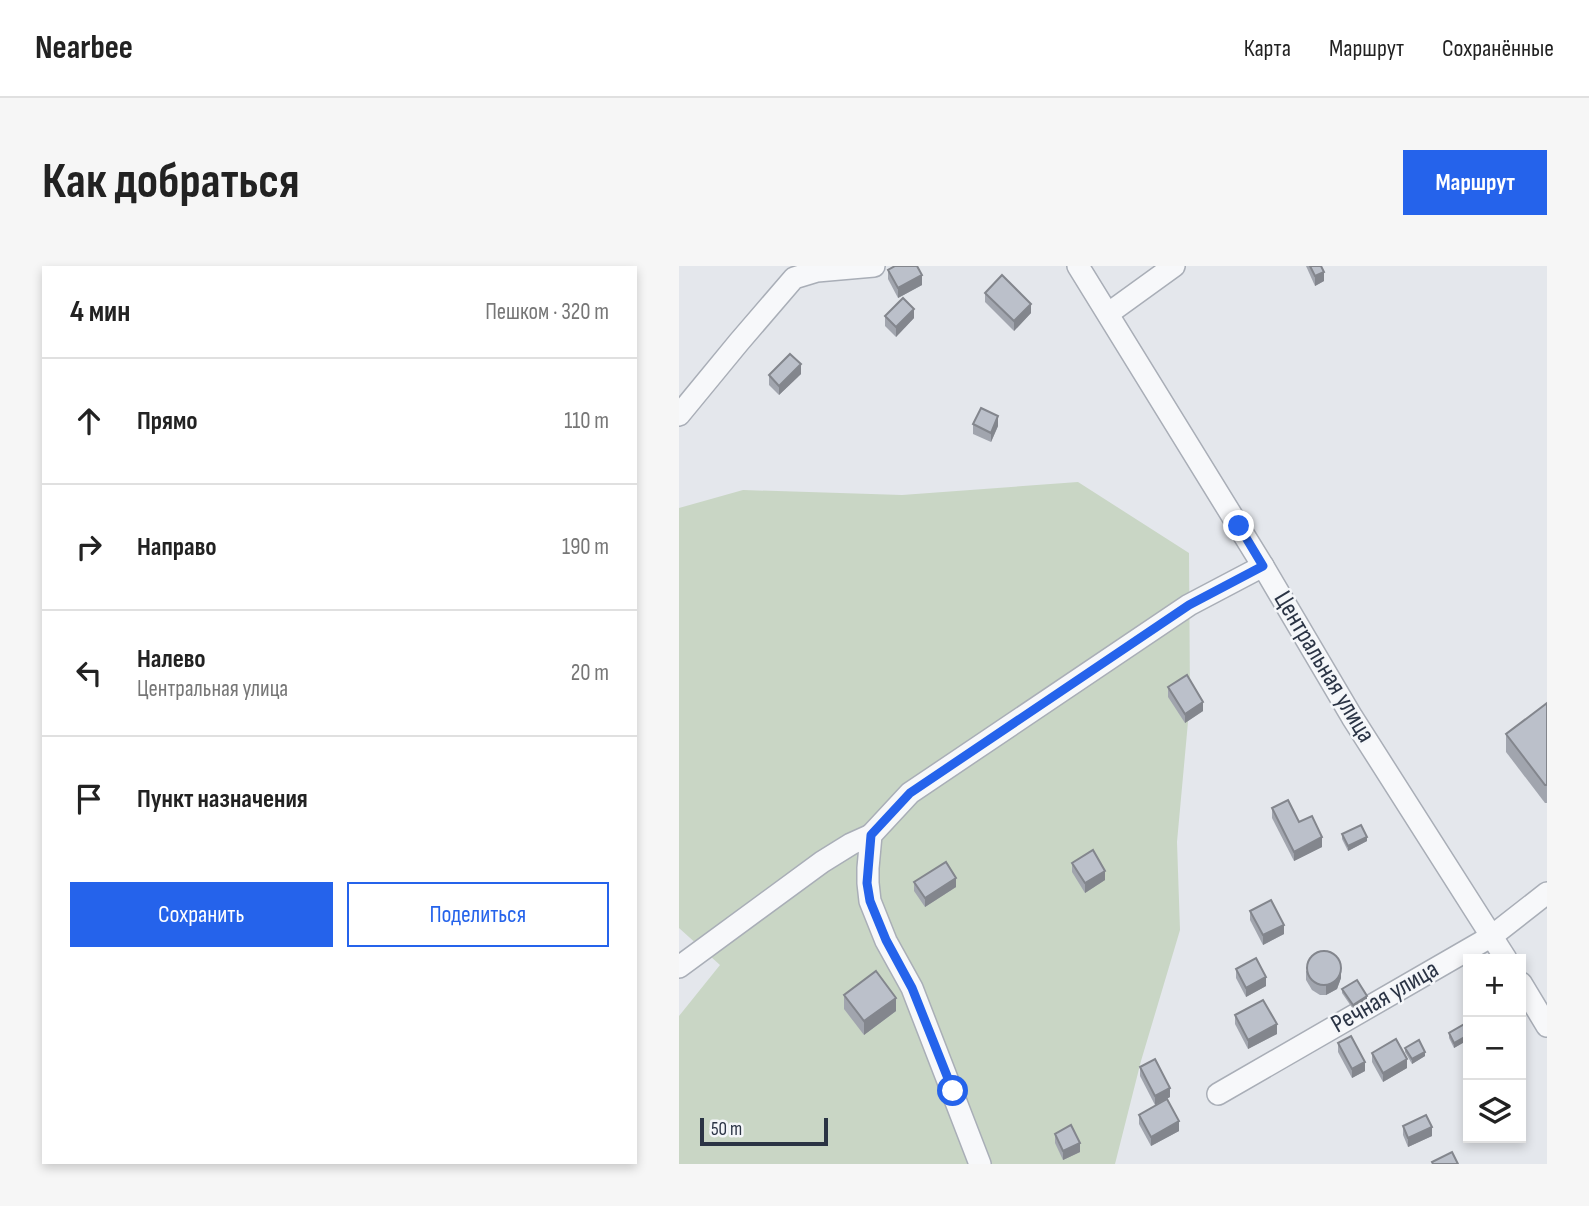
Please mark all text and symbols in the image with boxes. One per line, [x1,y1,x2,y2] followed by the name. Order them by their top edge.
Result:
[35,28,133,68] text: Nearbee
[1244,34,1291,63] text: Карта
[1329,34,1404,63] text: Маршрут
[1442,34,1554,63] text: Сохранённые
[1403,150,1547,215] button: Маршрут
[42,153,300,212] text: Как добраться
[70,294,130,330] text: 4 мин
[485,298,609,326] text: Пешком · 320 m
[70,402,108,440] icon: ahead
[137,406,198,437] text: Прямо
[564,407,609,435] text: 110 m
[1223,510,1254,541] route end
[70,528,108,566] icon: right
[137,532,216,563] text: Направо
[562,533,609,561] text: 190 m
[1267,586,1381,748] street label: Центральная улица
[137,644,206,675] text: Налево
[70,654,108,692] icon: left
[571,659,609,687] text: 20 m
[137,675,288,703] text: Центральная улица
[70,780,108,818] icon: arrive
[137,784,308,815] text: Пункт назначения
[70,882,333,947] button: Сохранить
[347,882,609,947] button: Поделиться
[1326,954,1444,1040] street label: Речная улица
[1463,954,1526,1143] map controls
[1463,954,1526,1017] button: +
[1463,1017,1526,1080] button: −
[937,1075,968,1106] route start
[1463,1080,1526,1143] button: layers
[700,1115,828,1147] scale bar
[711,1118,742,1141] text: 50 m

